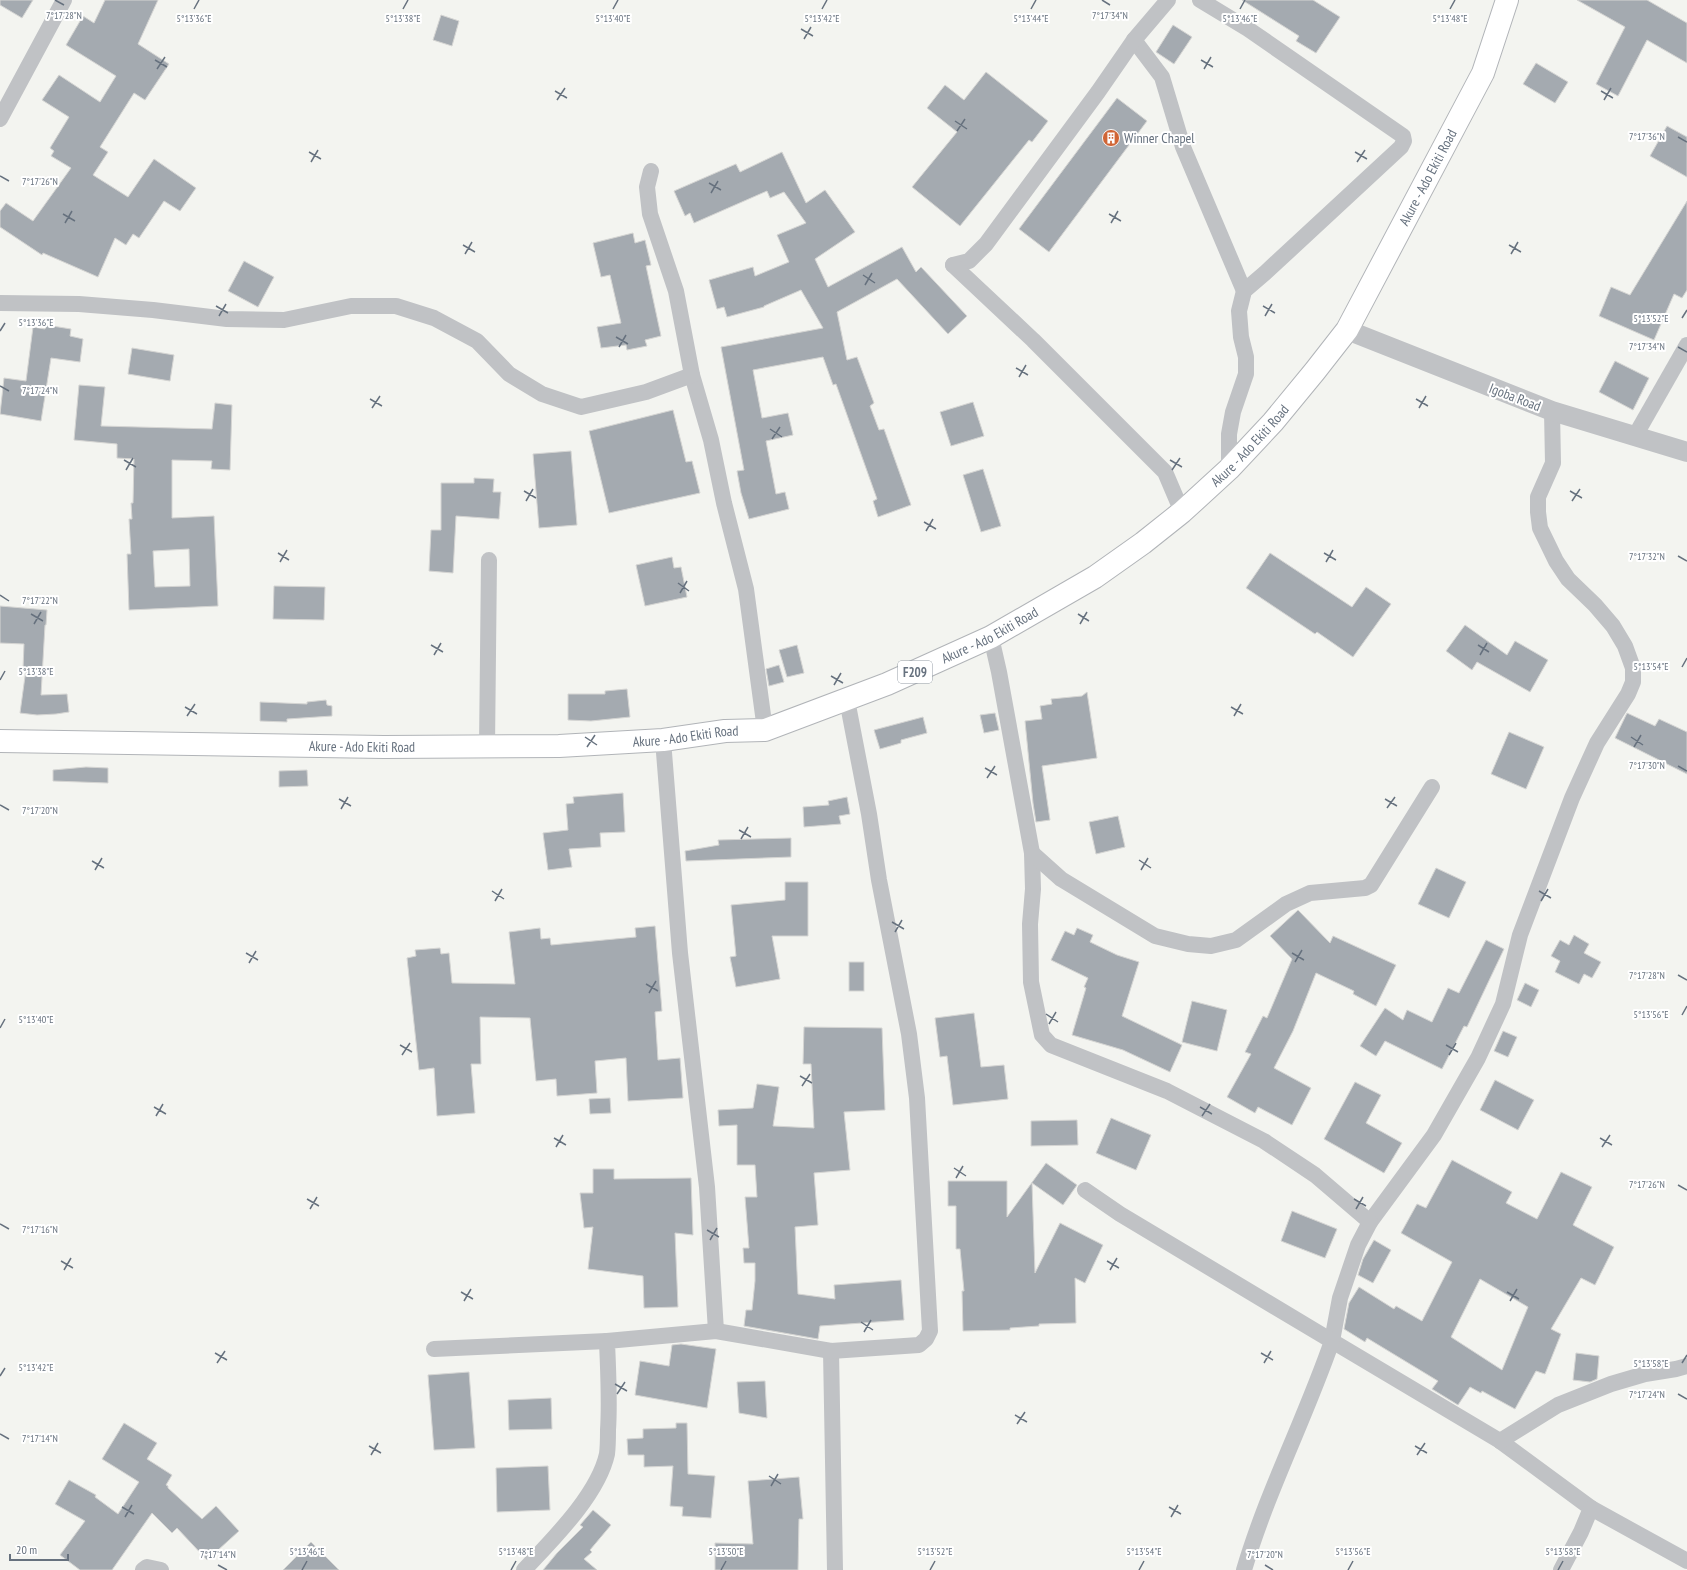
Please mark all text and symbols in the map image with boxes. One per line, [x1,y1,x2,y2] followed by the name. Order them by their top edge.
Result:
[46,9,82,22] text: 7°17'28"N
[1092,9,1128,22] text: 7°17'34"N
[177,12,211,25] text: 5°13'36"E
[386,12,420,25] text: 5°13'38"E
[596,12,630,25] text: 5°13'40"E
[805,12,839,25] text: 5°13'42"E
[1014,12,1048,25] text: 5°13'44"E
[1223,12,1257,25] text: 5°13'46"E
[1433,12,1467,25] text: 5°13'48"E
[1395,126,1461,229] street label: Akure - Ado Ekiti Road
[1101,128,1121,148] building icon: Winner Chapel
[1124,129,1195,147] place label: Winner Chapel
[1629,130,1665,143] text: 7°17'36"N
[22,175,58,188] text: 7°17'26"N
[1634,312,1668,325] text: 5°13'52"E
[19,316,53,329] text: 5°13'36"E
[1629,340,1665,353] text: 7°17'34"N
[1487,379,1543,415] street label: Igoba Road
[22,384,58,397] text: 7°17'24"N
[1207,401,1293,490] street label: Akure - Ado Ekiti Road
[1629,550,1665,563] text: 7°17'32"N
[22,594,58,607] text: 7°17'22"N
[938,603,1041,667] street label: Akure - Ado Ekiti Road
[1634,660,1668,673] text: 5°13'54"E
[898,661,932,683] road number: F209
[19,665,53,678] text: 5°13'38"E
[632,722,739,751] street label: Akure - Ado Ekiti Road
[309,737,415,756] street label: Akure - Ado Ekiti Road
[1629,759,1665,772] text: 7°17'30"N
[22,804,58,817] text: 7°17'20"N
[1629,969,1665,982] text: 7°17'28"N
[1634,1008,1668,1021] text: 5°13'56"E
[19,1013,53,1026] text: 5°13'40"E
[1629,1178,1665,1191] text: 7°17'26"N
[22,1223,58,1236] text: 7°17'16"N
[1634,1357,1668,1370] text: 5°13'58"E
[19,1361,53,1374] text: 5°13'42"E
[1629,1388,1665,1401] text: 7°17'24"N
[22,1432,58,1445] text: 7°17'14"N
[10,1536,68,1562] scale bar
[16,1542,37,1557] text: 20 m
[290,1545,324,1558] text: 5°13'46"E
[499,1545,533,1558] text: 5°13'48"E
[709,1545,743,1558] text: 5°13'50"E
[918,1545,952,1558] text: 5°13'52"E
[1127,1545,1161,1558] text: 5°13'54"E
[1336,1545,1370,1558] text: 5°13'56"E
[1546,1545,1580,1558] text: 5°13'58"E
[200,1548,236,1561] text: 7°17'14"N
[1247,1548,1283,1561] text: 7°17'20"N

